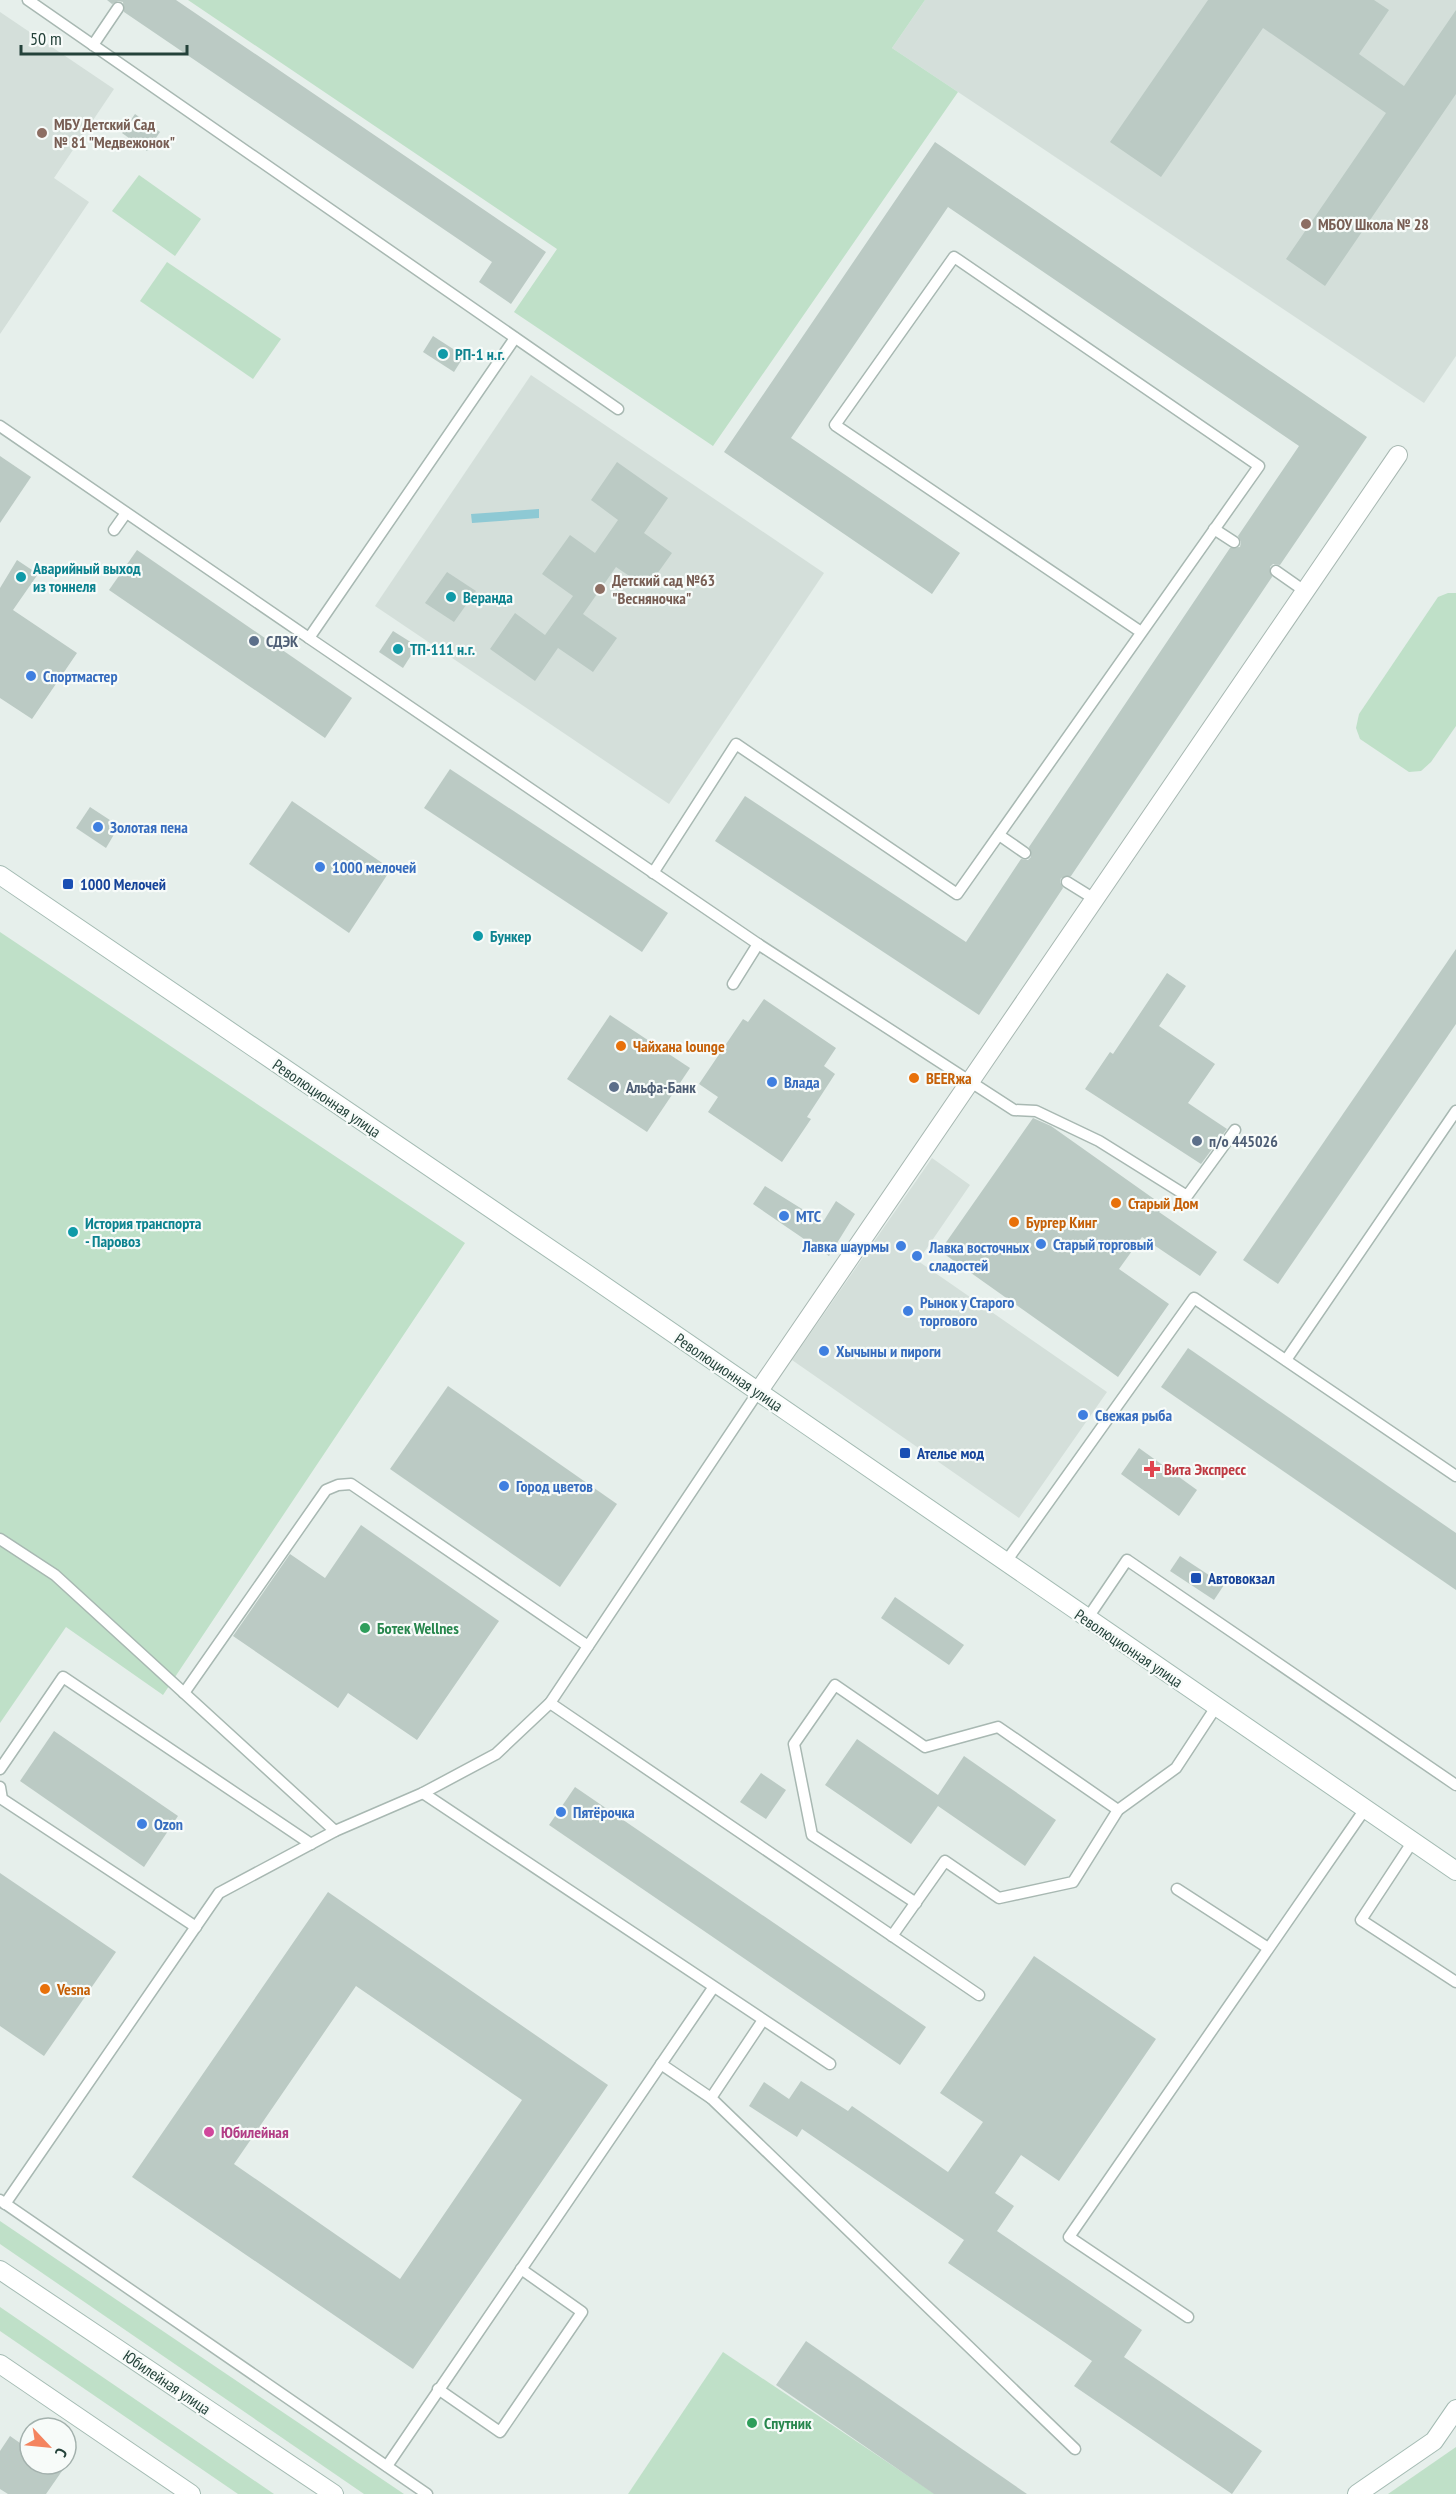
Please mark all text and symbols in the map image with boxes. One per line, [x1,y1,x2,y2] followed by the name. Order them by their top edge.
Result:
[21,18,188,56] scale bar
[30,27,62,50] text: 50 m
[54,114,175,152] place label: МБУ Детский Сад № 81 "Медвежонок"
[35,126,49,140] marker: МБУ Детский Сад № 81 "Медвежонок"
[1318,214,1429,234] place label: МБОУ Школа № 28
[1299,217,1313,231] marker: МБОУ Школа № 28
[455,344,505,364] place label: РП-1 н.г.
[436,347,450,361] marker: РП-1 н.г.
[32,558,141,596] place label: Аварийный выход из тоннеля
[14,570,28,584] marker: Аварийный выход из тоннеля
[612,570,715,608] place label: Детский сад №63 "Весняночка"
[593,582,607,596] marker: Детский сад №63 "Весняночка"
[463,587,513,607] place label: Веранда
[444,590,458,604] marker: Веранда
[266,631,299,651] place label: СДЭК
[247,634,261,648] marker: СДЭК
[410,639,475,659] place label: ТП-111 н.г.
[391,642,405,656] marker: ТП-111 н.г.
[43,666,118,686] place label: Спортмастер
[24,669,38,683] marker: Спортмастер
[110,817,188,837] place label: Золотая пена
[91,820,105,834] marker: Золотая пена
[332,857,416,877] place label: 1000 мелочей
[313,860,327,874] marker: 1000 мелочей
[80,874,166,894] place label: 1000 Мелочей
[61,877,75,891] marker: 1000 Мелочей
[490,926,532,946] place label: Бункер
[471,929,485,943] marker: Бункер
[633,1036,725,1056] place label: Чайхана lounge
[614,1039,628,1053] marker: Чайхана lounge
[269,1054,385,1142] street label: Революционная улица
[926,1068,972,1088] place label: BEERжа
[907,1071,921,1085] marker: BEERжа
[784,1072,820,1092] place label: Влада
[765,1075,779,1089] marker: Влада
[625,1077,696,1097] place label: Альфа-Банк
[607,1080,621,1094] marker: Альфа-Банк
[1209,1131,1278,1151] place label: п/о 445026
[1190,1134,1204,1148] marker: п/о 445026
[1128,1193,1199,1213] place label: Старый Дом
[1109,1196,1123,1210] marker: Старый Дом
[796,1206,822,1226] place label: МТС
[777,1209,791,1223] marker: МТС
[1026,1212,1098,1232] place label: Бургер Кинг
[85,1213,202,1251] place label: История транспорта - Паровоз
[1007,1215,1021,1229] marker: Бургер Кинг
[66,1225,80,1239] marker: История транспорта - Паровоз
[1053,1234,1153,1254] place label: Старый торговый
[801,1236,889,1256] place label: Лавка шаурмы
[928,1237,1029,1275] place label: Лавка восточных сладостей
[1034,1237,1048,1251] marker: Старый торговый
[894,1239,908,1253] marker: Лавка шаурмы
[910,1249,924,1263] marker: Лавка восточных сладостей
[920,1292,1014,1330] place label: Рынок у Старого торгового
[901,1304,915,1318] marker: Рынок у Старого торгового
[671,1328,787,1416] street label: Революционная улица
[836,1341,941,1361] place label: Хычыны и пироги
[817,1344,831,1358] marker: Хычыны и пироги
[1095,1405,1172,1425] place label: Свежая рыба
[1076,1408,1090,1422] marker: Свежая рыба
[916,1443,984,1463] place label: Ателье мод
[898,1446,912,1460] marker: Ателье мод
[1164,1459,1246,1479] place label: Вита Экспресс
[1145,1462,1159,1476] marker: Вита Экспресс
[516,1476,593,1496] place label: Город цветов
[497,1479,511,1493] marker: Город цветов
[1207,1568,1275,1588] place label: Автовокзал
[1189,1571,1203,1585] marker: Автовокзал
[1071,1604,1187,1692] street label: Революционная улица
[377,1618,459,1638] place label: Ботек Wellnes
[358,1621,372,1635] marker: Ботек Wellnes
[573,1802,635,1822] place label: Пятёрочка
[554,1805,568,1819] marker: Пятёрочка
[154,1814,183,1834] place label: Ozon
[135,1817,149,1831] marker: Ozon
[56,1979,91,1999] place label: Vesna
[38,1982,52,1996] marker: Vesna
[221,2122,289,2142] place label: Юбилейная
[202,2125,216,2139] marker: Юбилейная
[119,2345,215,2419] street label: Юбилейная улица
[764,2413,812,2433] place label: Спутник
[18,2416,78,2476] north arrow
[745,2416,759,2430] marker: Спутник
[51,2445,72,2461] text: С

